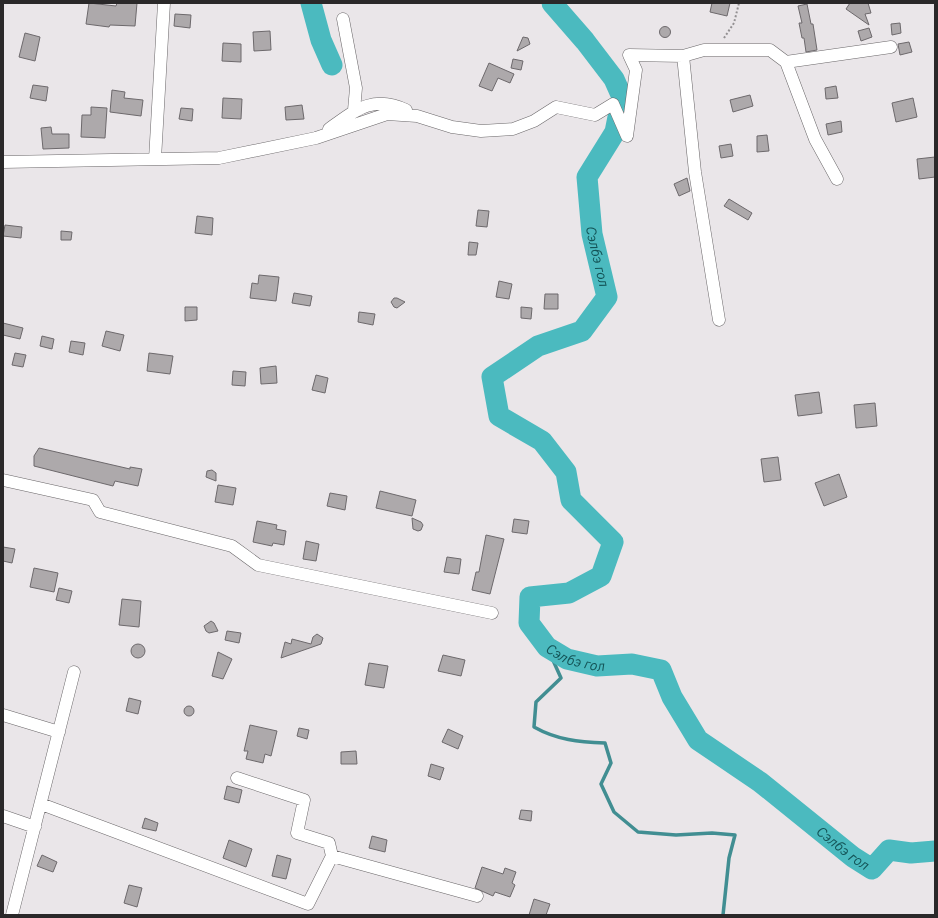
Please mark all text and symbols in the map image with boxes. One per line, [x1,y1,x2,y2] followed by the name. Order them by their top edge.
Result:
[582,226,613,289] water label: Сэлбэ гол
[543,640,606,675] water label: Сэлбэ гол
[813,822,873,874] water label: Сэлбэ гол

